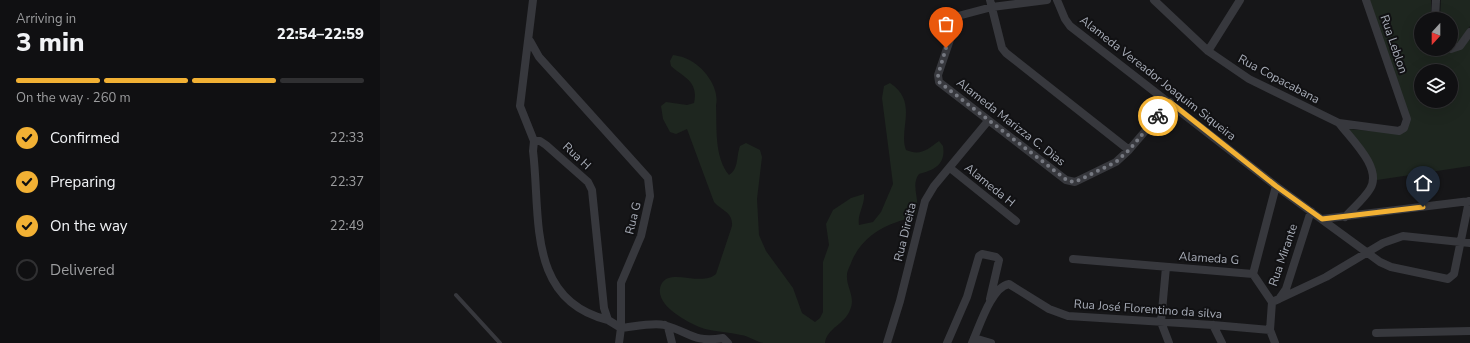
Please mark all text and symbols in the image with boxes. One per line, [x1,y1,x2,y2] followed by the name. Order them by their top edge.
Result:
[929,7.0,963,48] pin
[16,10,76,28] text: Arriving in
[1077,12,1239,144] street label: Alameda Vereador Joaquim Siqueira
[1414,12,1458,56] north arrow
[1414,12,1458,108] map controls
[935,13,957,35] icon: bag
[1377,13,1411,75] street label: Rua Leblon
[277,24,364,44] text: 22:54–22:59
[16,25,84,60] text: 3 min
[1235,51,1323,107] street label: Rua Copacabana
[1414,64,1458,108] button: layers
[953,75,1069,170] street label: Alameda Marizza C. Dias
[16,89,131,107] text: On the way · 260 m
[1138,96,1178,136] courier
[1147,105,1169,127] icon: bike
[16,127,38,149] icon: check
[50,128,120,148] text: Confirmed
[330,129,364,147] text: 22:33
[559,139,595,173] street label: Rua H
[961,160,1019,210] street label: Alameda H
[1406,166,1440,207] pin
[16,171,38,193] icon: check
[50,172,115,192] text: Preparing
[1412,172,1434,194] icon: home
[330,173,364,191] text: 22:37
[621,200,645,236] street label: Rua G
[890,201,920,263] street label: Rua Direita
[16,215,38,237] icon: check
[50,216,128,236] text: On the way
[330,217,364,235] text: 22:49
[1265,222,1301,288] street label: Rua Mirante
[1178,248,1240,268] street label: Alameda G
[50,260,115,280] text: Delivered
[1073,296,1223,322] street label: Rua José Florentino da silva

